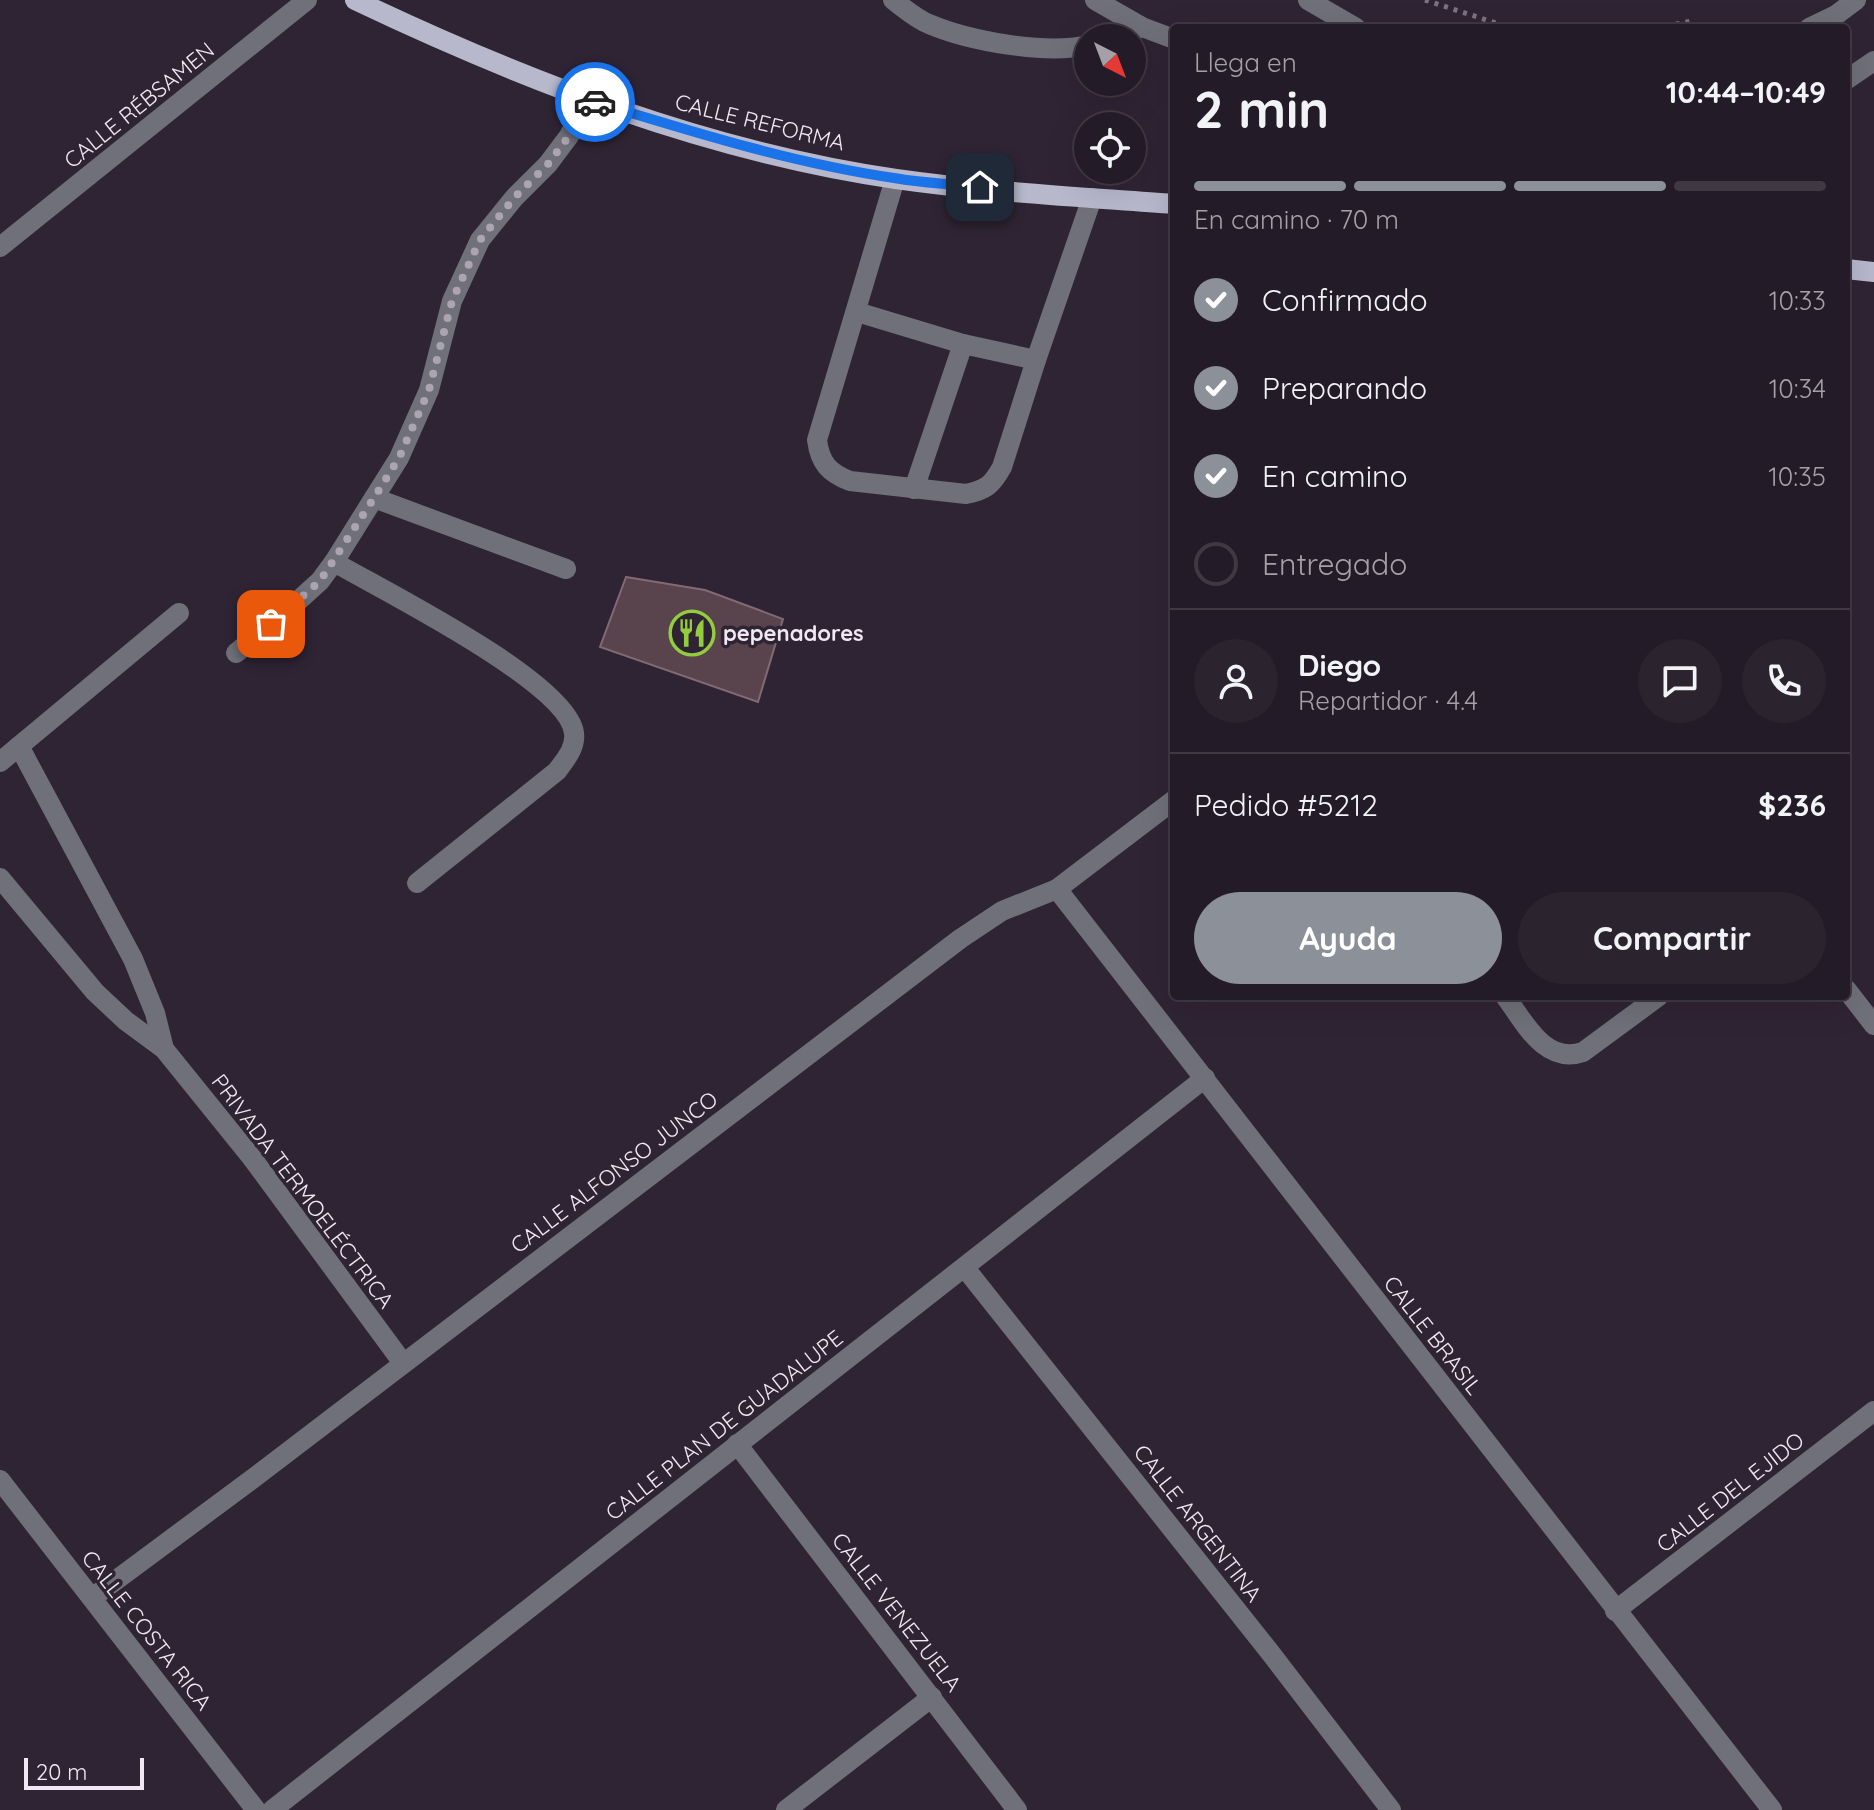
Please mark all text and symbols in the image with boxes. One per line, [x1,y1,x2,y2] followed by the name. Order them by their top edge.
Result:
[1074,24,1146,96] north arrow
[1074,24,1146,184] map controls
[58,36,220,174] street label: CALLE RÉBSAMEN
[1194,46,1297,79] text: Llega en
[555,62,635,142] courier
[1666,73,1826,111] text: 10:44–10:49
[1194,76,1329,141] text: 2 min
[573,80,617,124] icon: car
[672,87,848,157] street label: CALLE REFORMA
[1074,112,1146,184] button: locate
[946,153,1014,221] pin
[958,165,1002,209] icon: home
[1194,203,1399,236] text: En camino · 70 m
[1194,278,1238,322] icon: check
[1262,281,1428,319] text: Confirmado
[1769,284,1826,317] text: 10:33
[1194,366,1238,410] icon: check
[1262,369,1427,407] text: Preparando
[1769,372,1826,405] text: 10:34
[1194,454,1238,498] icon: check
[1262,457,1408,495] text: En camino
[1768,460,1826,493] text: 10:35
[1262,545,1407,583] text: Entregado
[237,590,305,658] pin
[249,602,293,646] icon: bag
[668,609,716,657] restaurant icon: pepenadores
[723,619,864,647] place label: pepenadores
[1194,639,1278,723] button: person
[1638,639,1722,723] button: chat
[1742,639,1826,723] button: phone
[1298,646,1381,684] text: Diego
[1298,684,1478,717] text: Repartidor · 4.4
[1194,786,1378,824] text: Pedido #5212
[1758,786,1826,824] text: $236
[1194,892,1502,984] button: Ayuda
[1518,892,1826,984] button: Compartir
[206,1068,400,1314] street label: PRIVADA TERMOELÉCTRICA
[505,1085,723,1259] street label: CALLE ALFONSO JUNCO
[1378,1270,1488,1400] street label: CALLE BRASIL
[600,1324,848,1526] street label: CALLE PLAN DE GUADALUPE
[1651,1426,1809,1558] street label: CALLE DEL EJIDO
[1128,1439,1268,1607] street label: CALLE ARGENTINA
[826,1527,968,1697] street label: CALLE VENEZUELA
[76,1544,218,1716] street label: CALLE COSTA RICA
[24,1754,144,1790] scale bar
[36,1758,87,1786] text: 20 m

